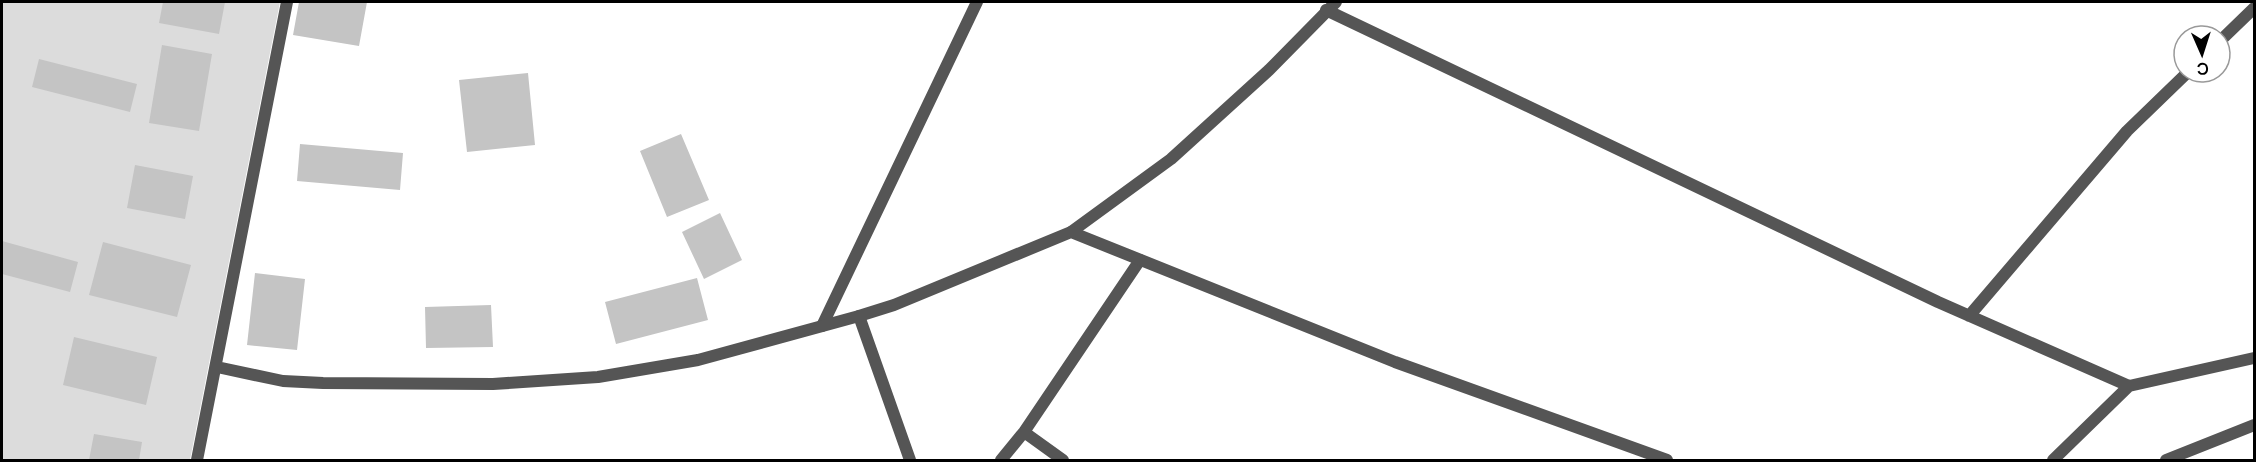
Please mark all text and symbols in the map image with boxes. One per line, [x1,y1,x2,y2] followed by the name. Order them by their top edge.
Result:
[2172,24,2232,84] north arrow
[2196,58,2209,80] text: С

